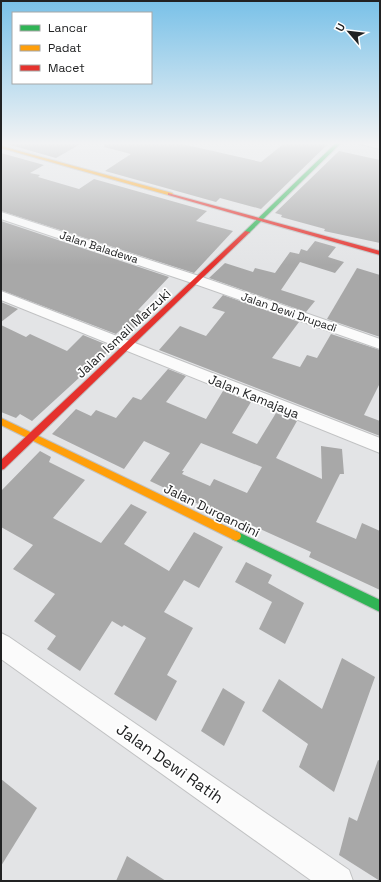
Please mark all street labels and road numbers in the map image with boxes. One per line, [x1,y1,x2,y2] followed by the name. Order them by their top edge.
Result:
[58,228,141,267] street label: Jalan Baladewa
[72,285,174,382] street label: Jalan Ismail Marzuki
[239,289,339,335] street label: Jalan Dewi Drupadi
[206,370,302,423] street label: Jalan Kamajaya
[161,480,263,541] street label: Jalan Durgandini
[112,719,227,808] street label: Jalan Dewi Ratih

